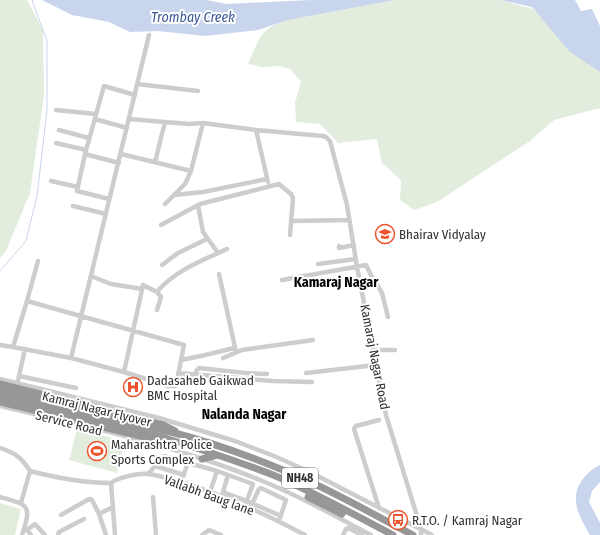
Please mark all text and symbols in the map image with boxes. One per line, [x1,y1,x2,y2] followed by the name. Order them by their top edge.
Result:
[151,9,235,26] water label: Trombay Creek
[374,223,396,245] school or university icon: Bhairav Vidyalay
[399,227,486,242] place label: Bhairav Vidyalay
[294,274,379,291] district label: Kamaraj Nagar
[357,303,393,411] street label: Kamaraj Nagar Road
[147,373,254,403] place label: Dadasaheb Gaikwad BMC Hospital
[122,376,144,398] hospital icon: Dadasaheb Gaikwad BMC Hospital
[41,388,154,430] street label: Kamraj Nagar Flyover
[202,406,287,423] district label: Nalanda Nagar
[34,407,104,439] street label: Service Road
[111,437,212,467] place label: Maharashtra Police Sports Complex
[86,440,108,462] sports icon: Maharashtra Police Sports Complex
[282,468,318,488] road number: NH48
[162,472,256,518] street label: Vallabh Baug lane
[387,509,409,531] bus stop icon: R.T.O. / Kamraj Nagar
[412,513,523,528] place label: R.T.O. / Kamraj Nagar

